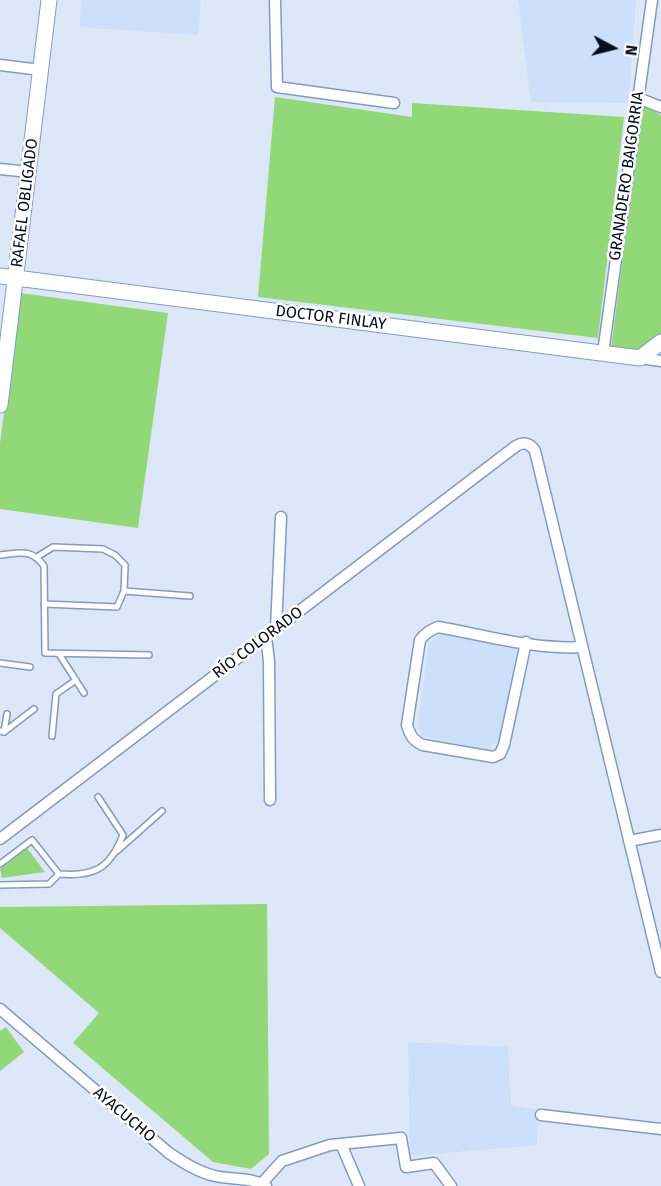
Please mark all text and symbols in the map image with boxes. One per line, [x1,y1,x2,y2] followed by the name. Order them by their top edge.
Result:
[583,18,643,78] north arrow
[621,44,641,57] text: N
[606,90,648,262] street label: GRANADERO BAIGORRIA
[8,137,42,269] street label: RAFAEL OBLIGADO
[274,302,388,334] street label: DOCTOR FINLAY
[209,603,307,683] street label: RÍO COLORADO
[89,1083,159,1147] street label: AYACUCHO

